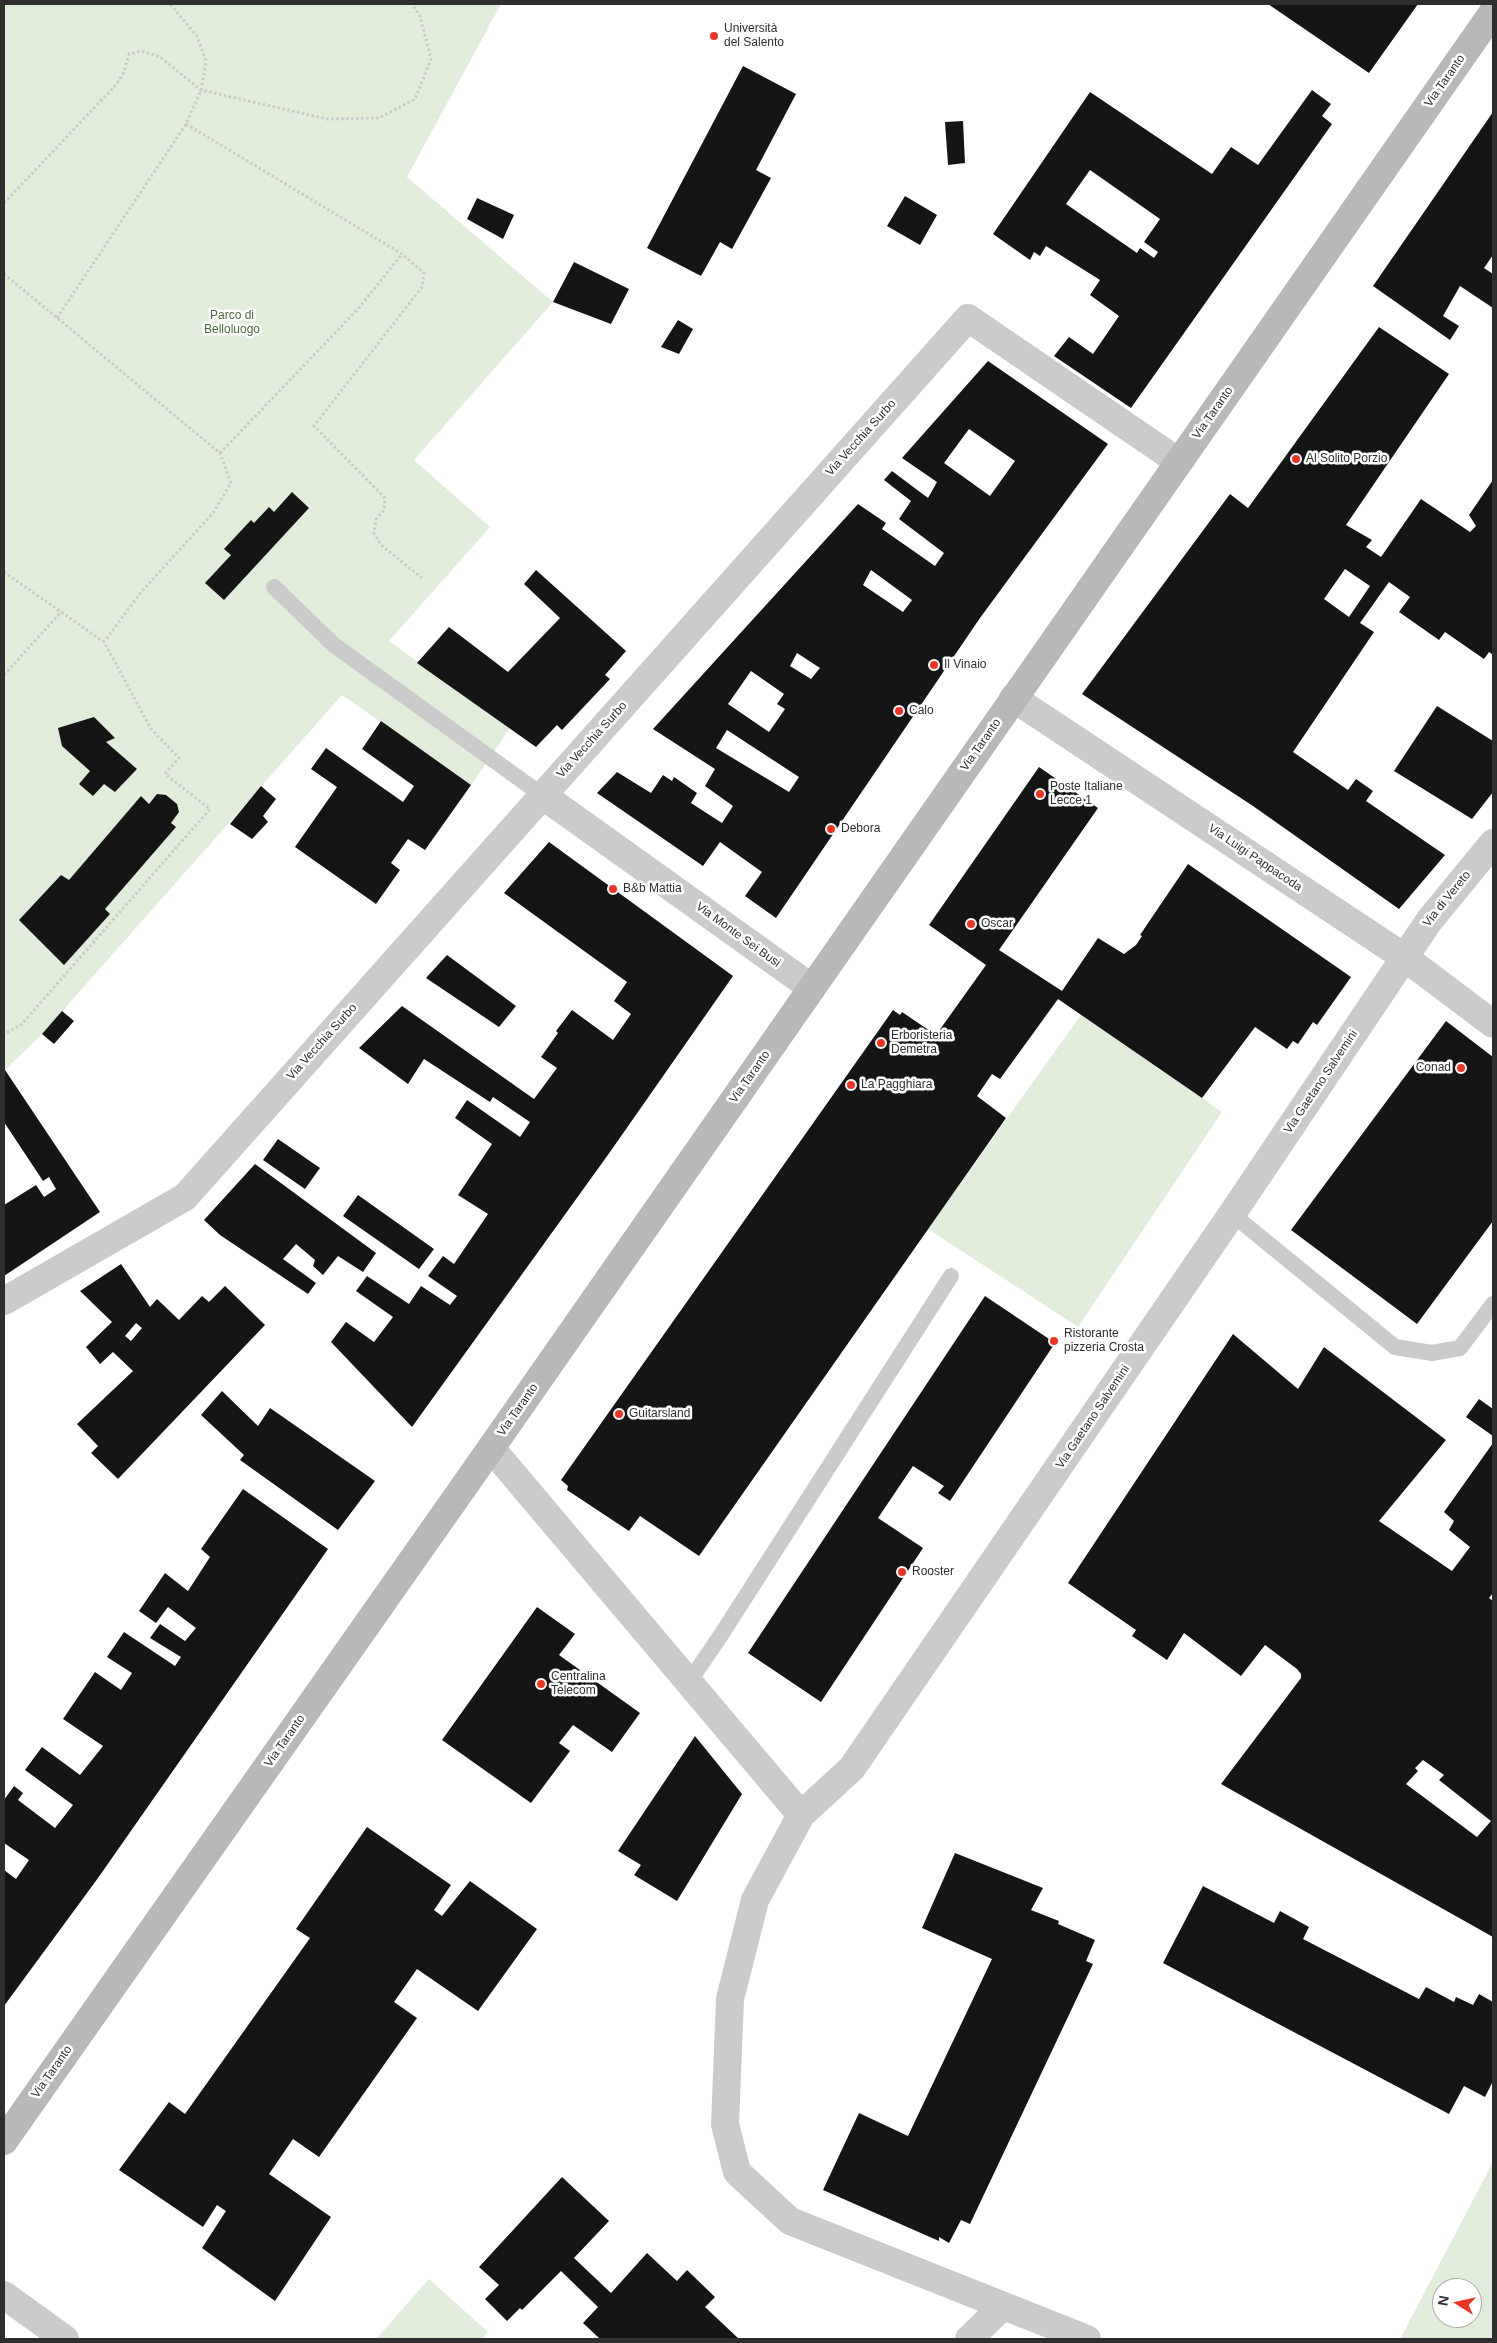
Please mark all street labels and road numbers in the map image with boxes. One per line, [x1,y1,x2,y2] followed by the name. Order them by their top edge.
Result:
[1422,52,1468,110] street label: Via Taranto
[1190,384,1236,442] street label: Via Taranto
[823,397,899,479] street label: Via Vecchia Surbo
[554,699,630,781] street label: Via Vecchia Surbo
[958,716,1004,774] street label: Via Taranto
[1205,821,1305,895] street label: Via Luigi Pappacoda
[1420,868,1474,930] street label: Via di Vereto
[693,899,783,971] street label: Via Monte Sei Busi
[284,1001,360,1083] street label: Via Vecchia Surbo
[1281,1027,1361,1137] street label: Via Gaetano Salvemini
[727,1048,773,1106] street label: Via Taranto
[1053,1362,1133,1472] street label: Via Gaetano Salvemini
[495,1381,541,1439] street label: Via Taranto
[262,1712,308,1770] street label: Via Taranto
[29,2043,75,2101] street label: Via Taranto

